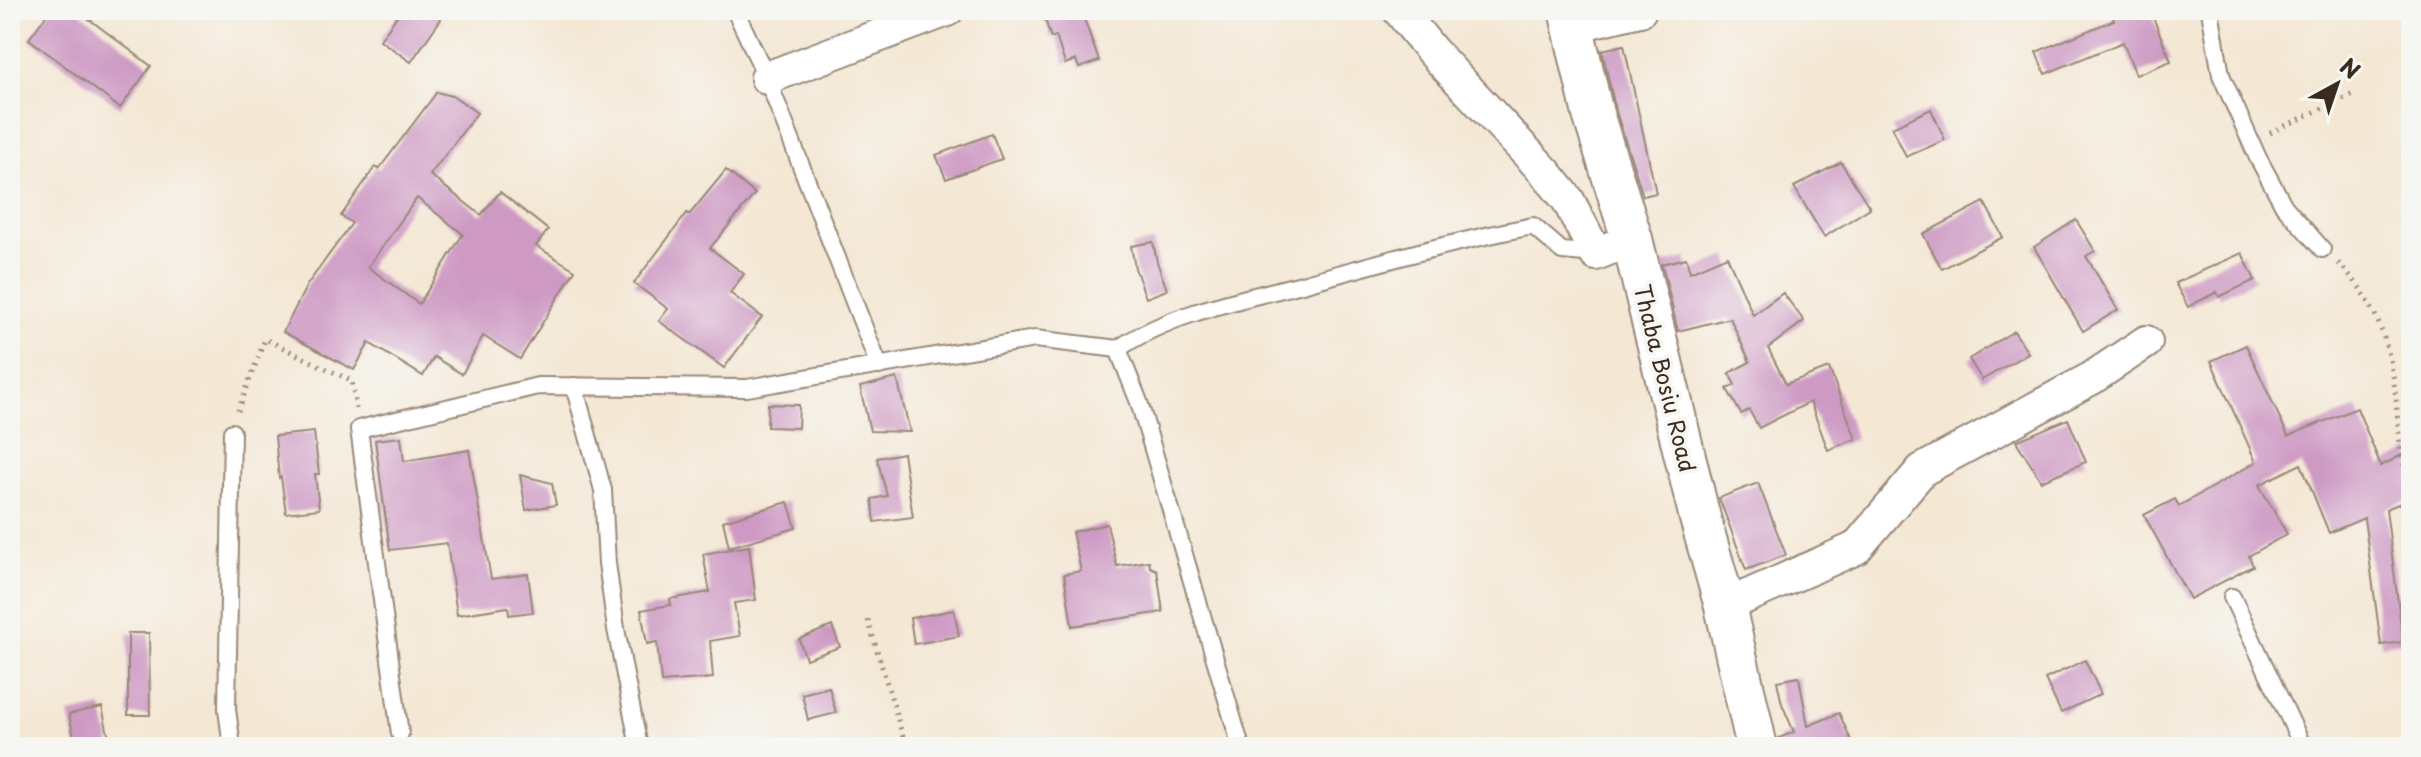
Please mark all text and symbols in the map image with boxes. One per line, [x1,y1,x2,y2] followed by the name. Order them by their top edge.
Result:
[2297,44,2377,124] north arrow
[2334,49,2368,86] text: N
[1627,281,1705,475] street label: Thaba Bosiu Road

